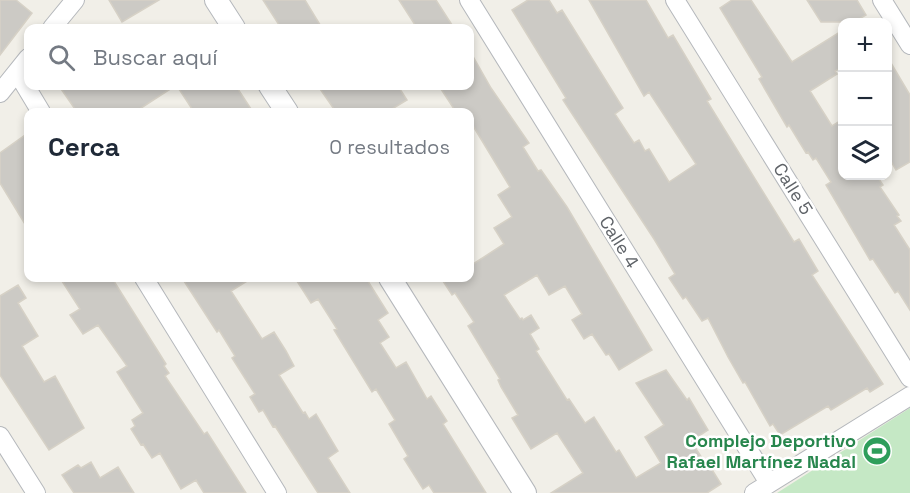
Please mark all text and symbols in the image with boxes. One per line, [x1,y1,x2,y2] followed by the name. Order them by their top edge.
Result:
[838,18,892,180] map controls
[838,18,892,72] button: +
[24,24,474,90] search box
[45,41,78,74] icon: search
[93,43,218,71] text: Buscar aquí
[838,72,892,126] button: −
[838,126,892,180] button: layers
[48,130,120,164] text: Cerca
[329,134,450,160] text: 0 resultados
[769,159,818,219] street label: Calle 5
[594,211,644,272] street label: Calle 4
[667,429,856,473] place label: Complejo Deportivo Rafael Martínez Nadal
[861,435,893,467] sports icon: Complejo Deportivo Rafael Martínez Nadal

